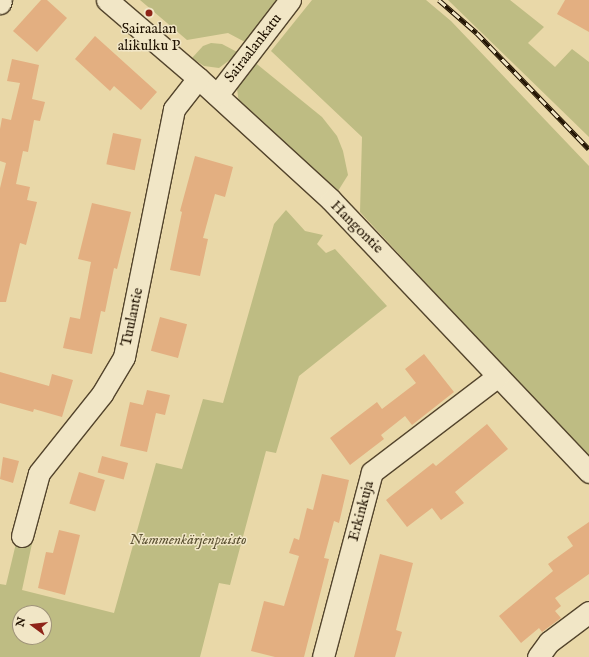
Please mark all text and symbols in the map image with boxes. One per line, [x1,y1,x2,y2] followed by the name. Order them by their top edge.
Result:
[144,8,154,18] marker: Sairaalan alikulku P
[220,10,286,86] street label: Sairaalankatu
[118,19,180,54] place label: Sairaalan alikulku P
[327,197,387,257] street label: Hangontie
[117,286,147,348] street label: Tuulantie
[344,479,378,543] street label: Erkinkuja
[130,531,246,549] park label: Nummenkärjenpuisto
[12,605,52,645] north arrow
[13,616,29,629] text: N

